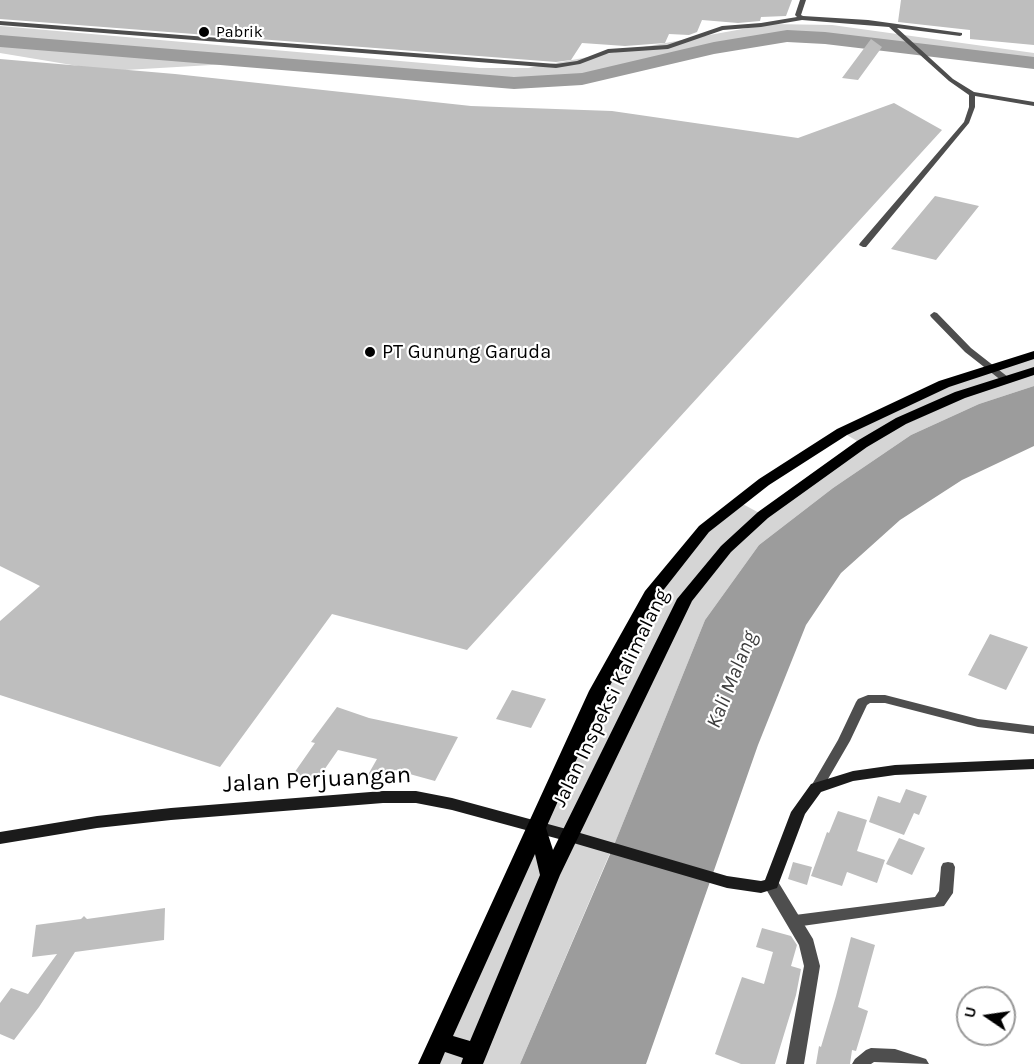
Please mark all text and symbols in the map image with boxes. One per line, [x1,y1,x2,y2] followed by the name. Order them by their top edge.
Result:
[216,22,263,42] place label: Pabrik
[197,25,211,39] marker: Pabrik
[382,340,551,364] place label: PT Gunung Garuda
[363,345,377,359] marker: PT Gunung Garuda
[548,585,674,811] street label: Jalan Inspeksi Kalimalang
[701,628,763,732] water label: Kali Malang
[222,761,412,799] street label: Jalan Perjuangan
[956,986,1016,1046] north arrow
[959,1005,980,1020] text: U

